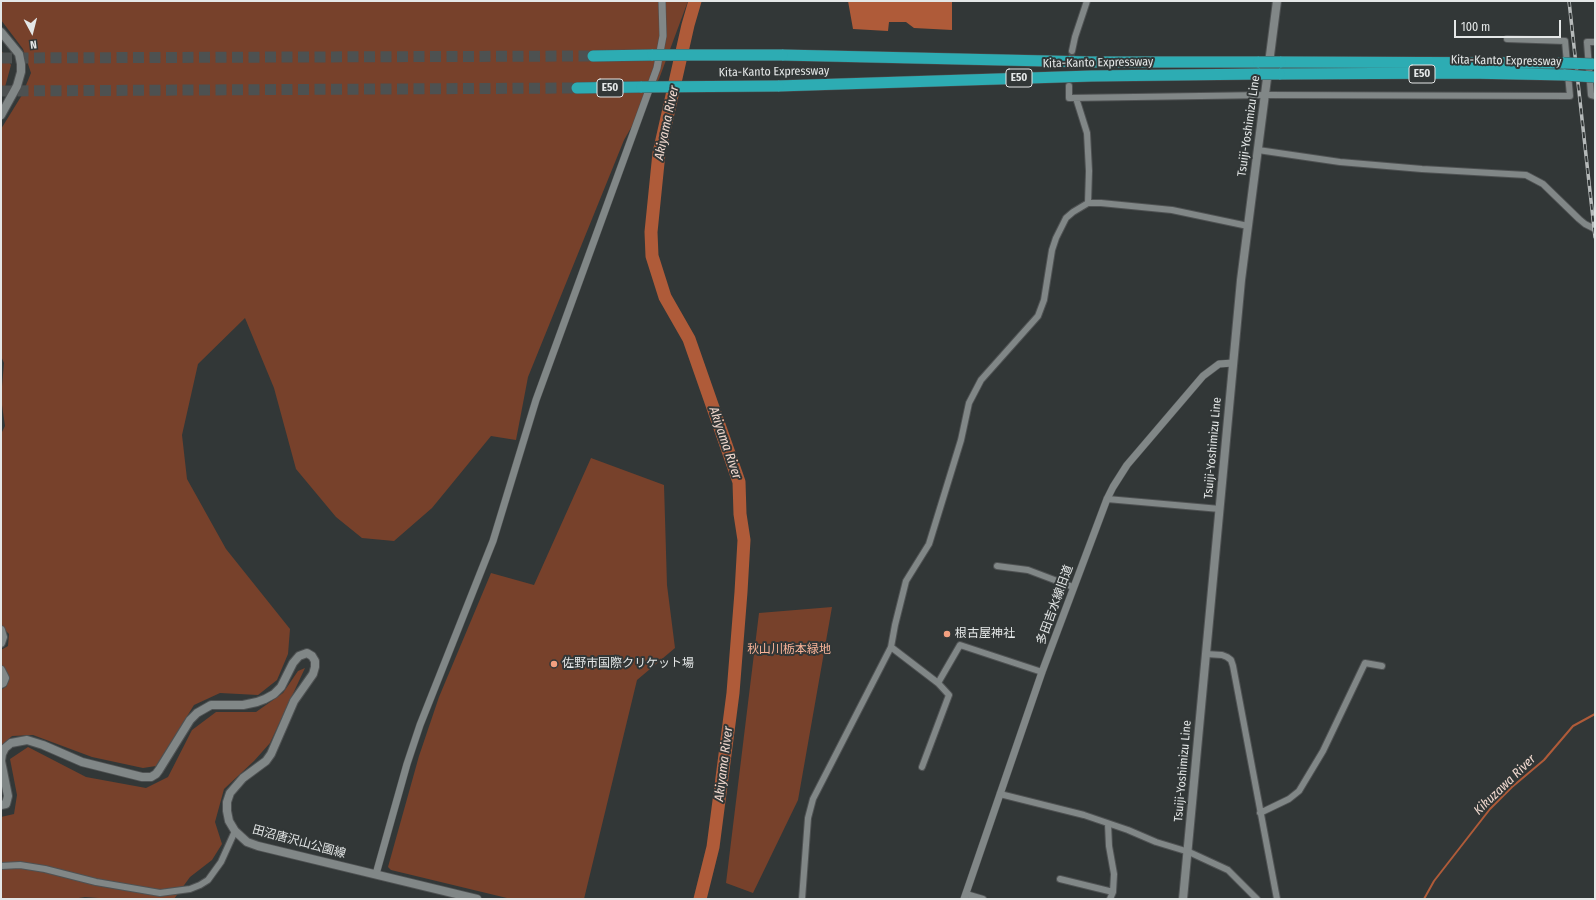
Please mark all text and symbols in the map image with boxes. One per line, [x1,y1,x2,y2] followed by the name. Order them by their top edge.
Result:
[12,12,52,52] north arrow
[1456,12,1563,38] scale bar
[1461,20,1490,34] text: 100 m
[29,38,38,51] text: N
[1451,53,1561,69] street label: Kita-Kanto Expressway
[1043,55,1153,71] street label: Kita-Kanto Expressway
[719,64,829,80] street label: Kita-Kanto Expressway
[1409,65,1435,83] road number: E50
[1006,69,1032,87] road number: E50
[1235,75,1263,177] street label: Tsuiji-Yoshimizu Line
[597,79,623,97] road number: E50
[652,85,682,161] water label: Akiyama River
[1201,397,1225,499] street label: Tsuiji-Yoshimizu Line
[705,405,745,481] water label: Akiyama River
[1034,563,1076,647] street label: 多田吉水線旧道
[955,627,1015,641] place label: 根古屋神社
[942,629,952,639] marker: 根古屋神社
[747,643,831,657] park label: 秋山川栃本緑地
[562,657,694,671] place label: 佐野市国際クリケット場
[549,659,559,669] marker: 佐野市国際クリケット場
[1171,720,1195,822] street label: Tsuiji-Yoshimizu Line
[712,726,736,802] water label: Akiyama River
[1471,752,1539,818] water label: Kikuzawa River
[251,823,347,861] street label: 田沼唐沢山公園線

